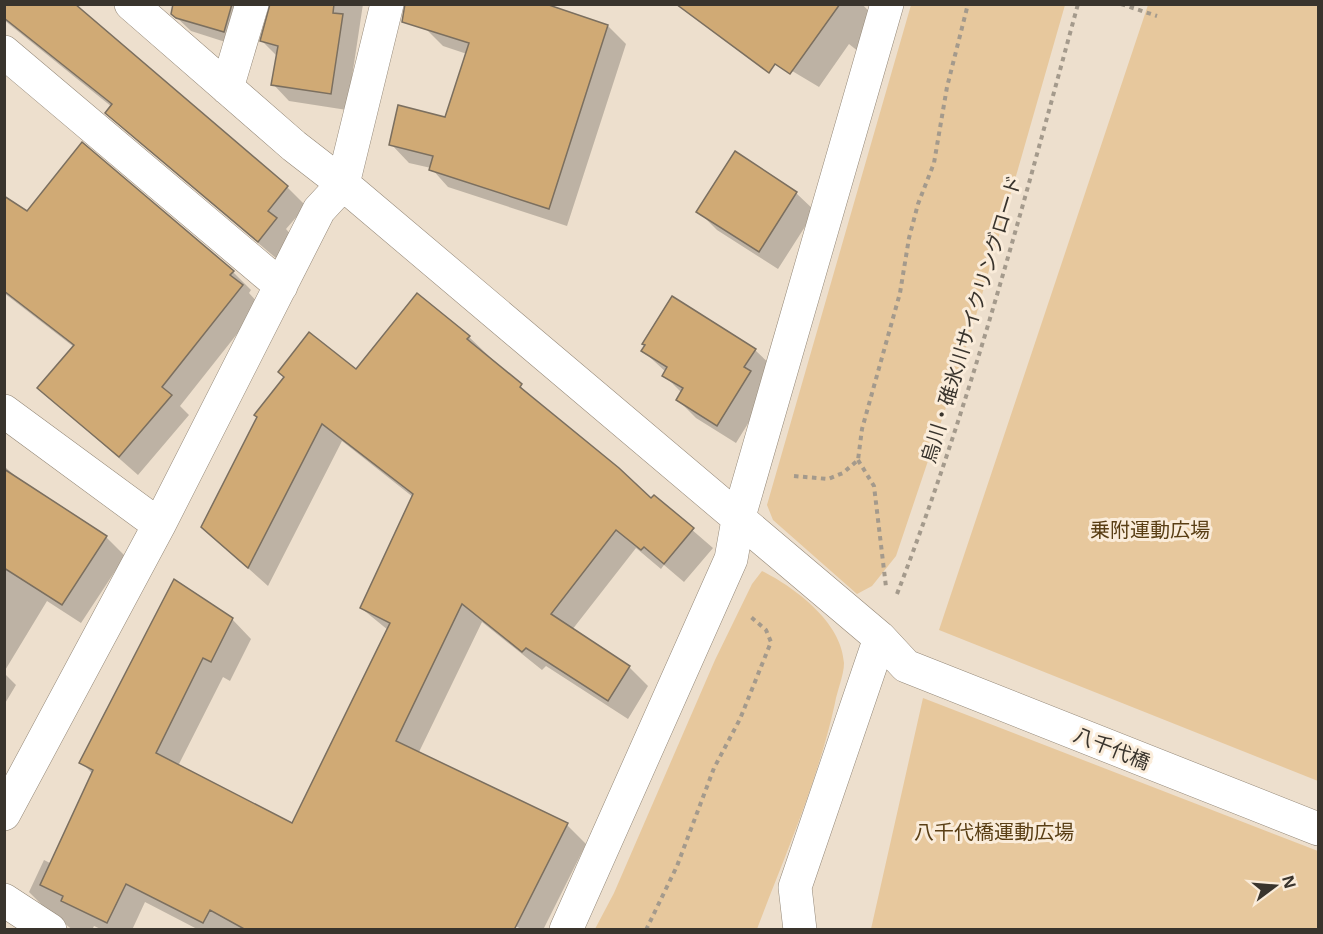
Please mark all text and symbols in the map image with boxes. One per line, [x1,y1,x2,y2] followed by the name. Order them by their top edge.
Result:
[914,172,1028,466] street label: 烏川・碓氷川サイクリングロード
[1090,516,1210,543] park label: 乗附運動広場
[1070,720,1154,776] street label: 八千代橋
[914,818,1074,845] park label: 八千代橋運動広場
[1245,856,1305,916] north arrow
[1277,873,1302,891] text: N

